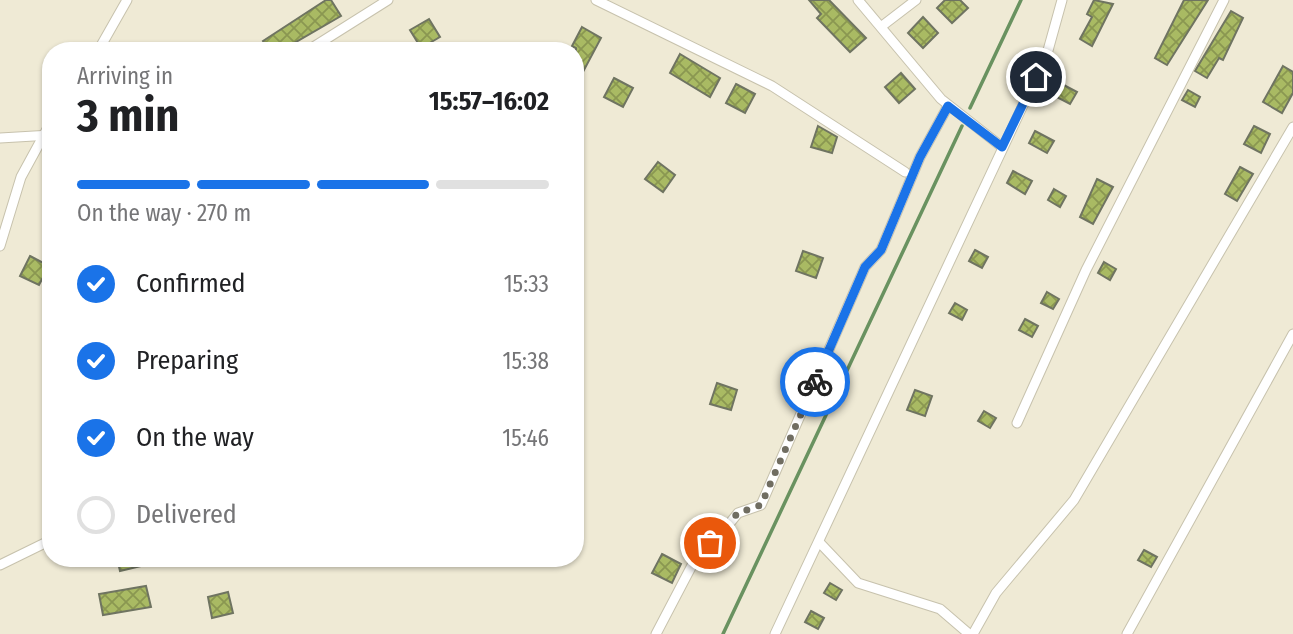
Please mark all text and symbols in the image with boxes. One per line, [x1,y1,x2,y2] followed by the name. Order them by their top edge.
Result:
[1006,47,1066,107] pin
[1017,58,1055,96] icon: home
[77,62,173,90] text: Arriving in
[429,86,549,117] text: 15:57–16:02
[77,88,179,143] text: 3 min
[77,199,251,227] text: On the way · 270 m
[77,265,115,303] icon: check
[136,268,246,299] text: Confirmed
[504,270,549,298] text: 15:33
[77,342,115,380] icon: check
[136,345,238,376] text: Preparing
[503,347,549,375] text: 15:38
[780,347,850,417] courier
[796,363,834,401] icon: bike
[77,419,115,457] icon: check
[136,422,254,453] text: On the way
[502,424,549,452] text: 15:46
[136,499,237,530] text: Delivered
[680,513,740,573] pin
[691,524,729,562] icon: bag

